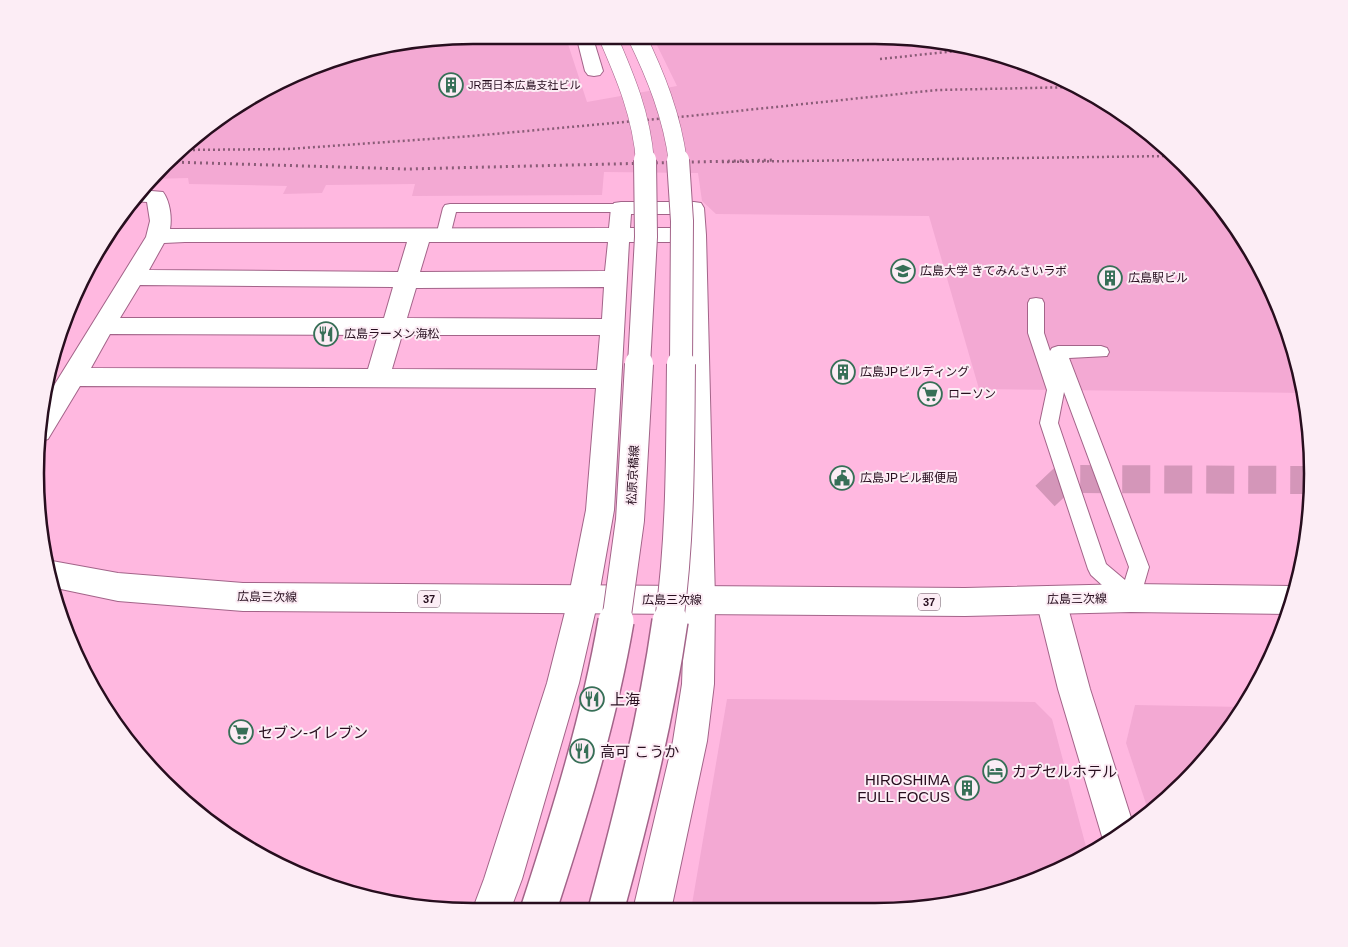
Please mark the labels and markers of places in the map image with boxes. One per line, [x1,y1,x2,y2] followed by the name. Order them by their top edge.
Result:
[438,72,464,98] building icon: JR西日本広島支社ビル
[468,79,580,91] place label: JR西日本広島支社ビル
[890,258,916,284] school or university icon: 広島大学 きてみんさいラボ
[920,264,1067,278] place label: 広島大学 きてみんさいラボ
[1097,265,1123,291] building icon: 広島駅ビル
[1128,271,1188,285] place label: 広島駅ビル
[313,321,339,347] restaurant icon: 広島ラーメン海松
[344,327,440,341] place label: 広島ラーメン海松
[830,359,856,385] building icon: 広島JPビルディング
[860,365,969,379] place label: 広島JPビルディング
[917,381,943,407] supermarket icon: ローソン
[948,387,996,401] place label: ローソン
[829,465,855,491] public building icon: 広島JPビル郵便局
[860,471,958,485] place label: 広島JPビル郵便局
[579,686,605,712] restaurant icon: 上海
[610,691,640,708] place label: 上海
[228,719,254,745] supermarket icon: セブン-イレブン
[258,724,368,741] place label: セブン-イレブン
[569,738,595,764] restaurant icon: 高可 こうか
[600,743,679,760] place label: 高可 こうか
[982,758,1008,784] hotel icon: カプセルホテル
[1012,763,1117,780] place label: カプセルホテル
[857,771,950,805] place label: HIROSHIMA FULL FOCUS
[954,775,980,801] building icon: HIROSHIMA FULL FOCUS

